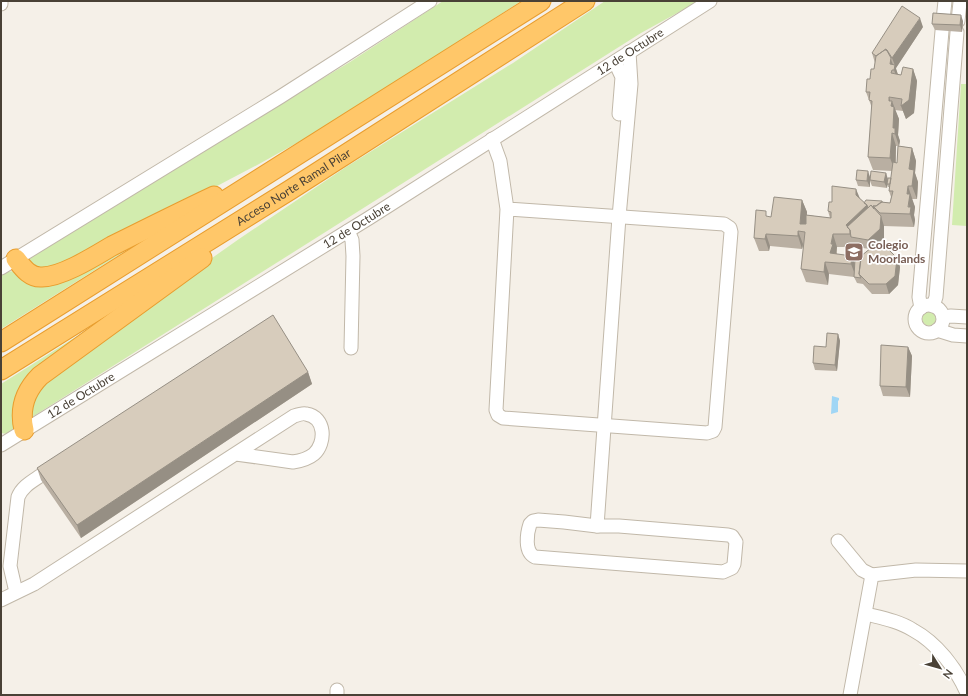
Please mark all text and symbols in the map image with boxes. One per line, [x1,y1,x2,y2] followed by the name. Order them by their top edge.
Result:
[594,24,666,78] street label: 12 de Octubre
[233,145,354,229] street label: Acceso Norte Ramal Pilar
[320,198,393,252] street label: 12 de Octubre
[868,237,925,266] place label: Colegio Moorlands
[843,241,865,263] school or university icon: Colegio Moorlands
[44,369,117,422] street label: 12 de Octubre
[920,648,960,688] north arrow
[941,667,956,682] text: N

